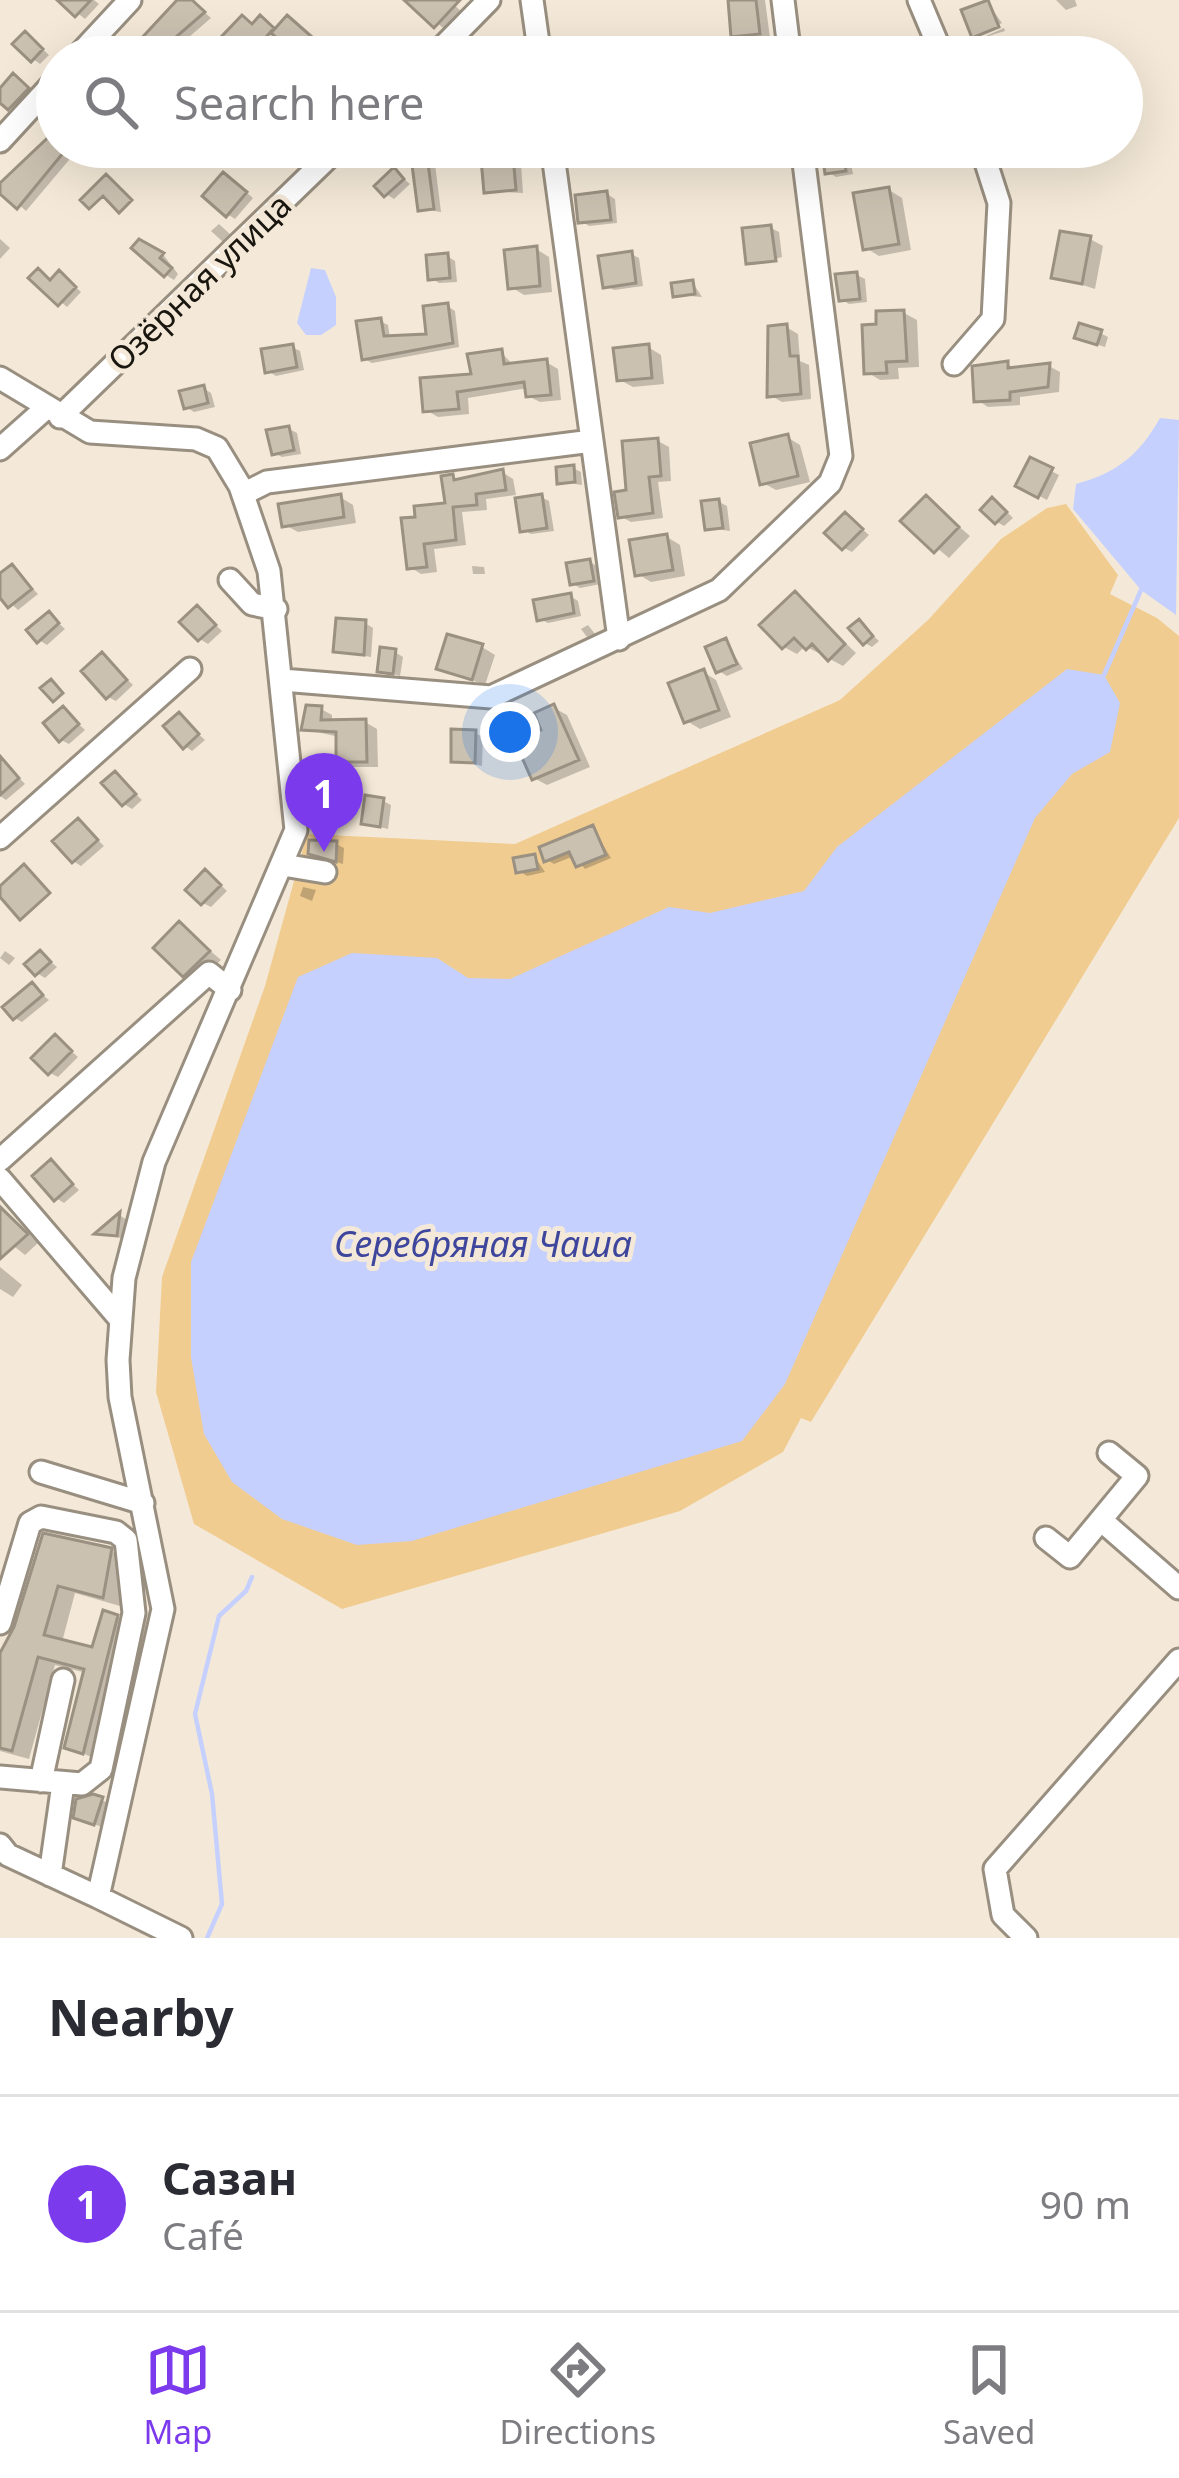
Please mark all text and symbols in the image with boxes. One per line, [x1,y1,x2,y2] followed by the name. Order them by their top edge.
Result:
[36,36,1143,168] search box
[78,69,144,135] icon: search
[174,72,424,133] text: Search here
[97,183,301,381] street label: Озёрная улица
[480,702,540,762] your location
[285,753,363,852] pin: 1
[334,1219,632,1268] water label: Серебряная Чаша
[48,1981,234,2051] text: Nearby
[162,2147,297,2208] text: Сазан
[76,2177,98,2230] text: 1
[1040,2177,1131,2230] text: 90 m
[162,2208,244,2261] text: Café
[144,2337,212,2454] tab: Map
[499,2337,656,2454] tab: Directions
[943,2337,1035,2454] tab: Saved

